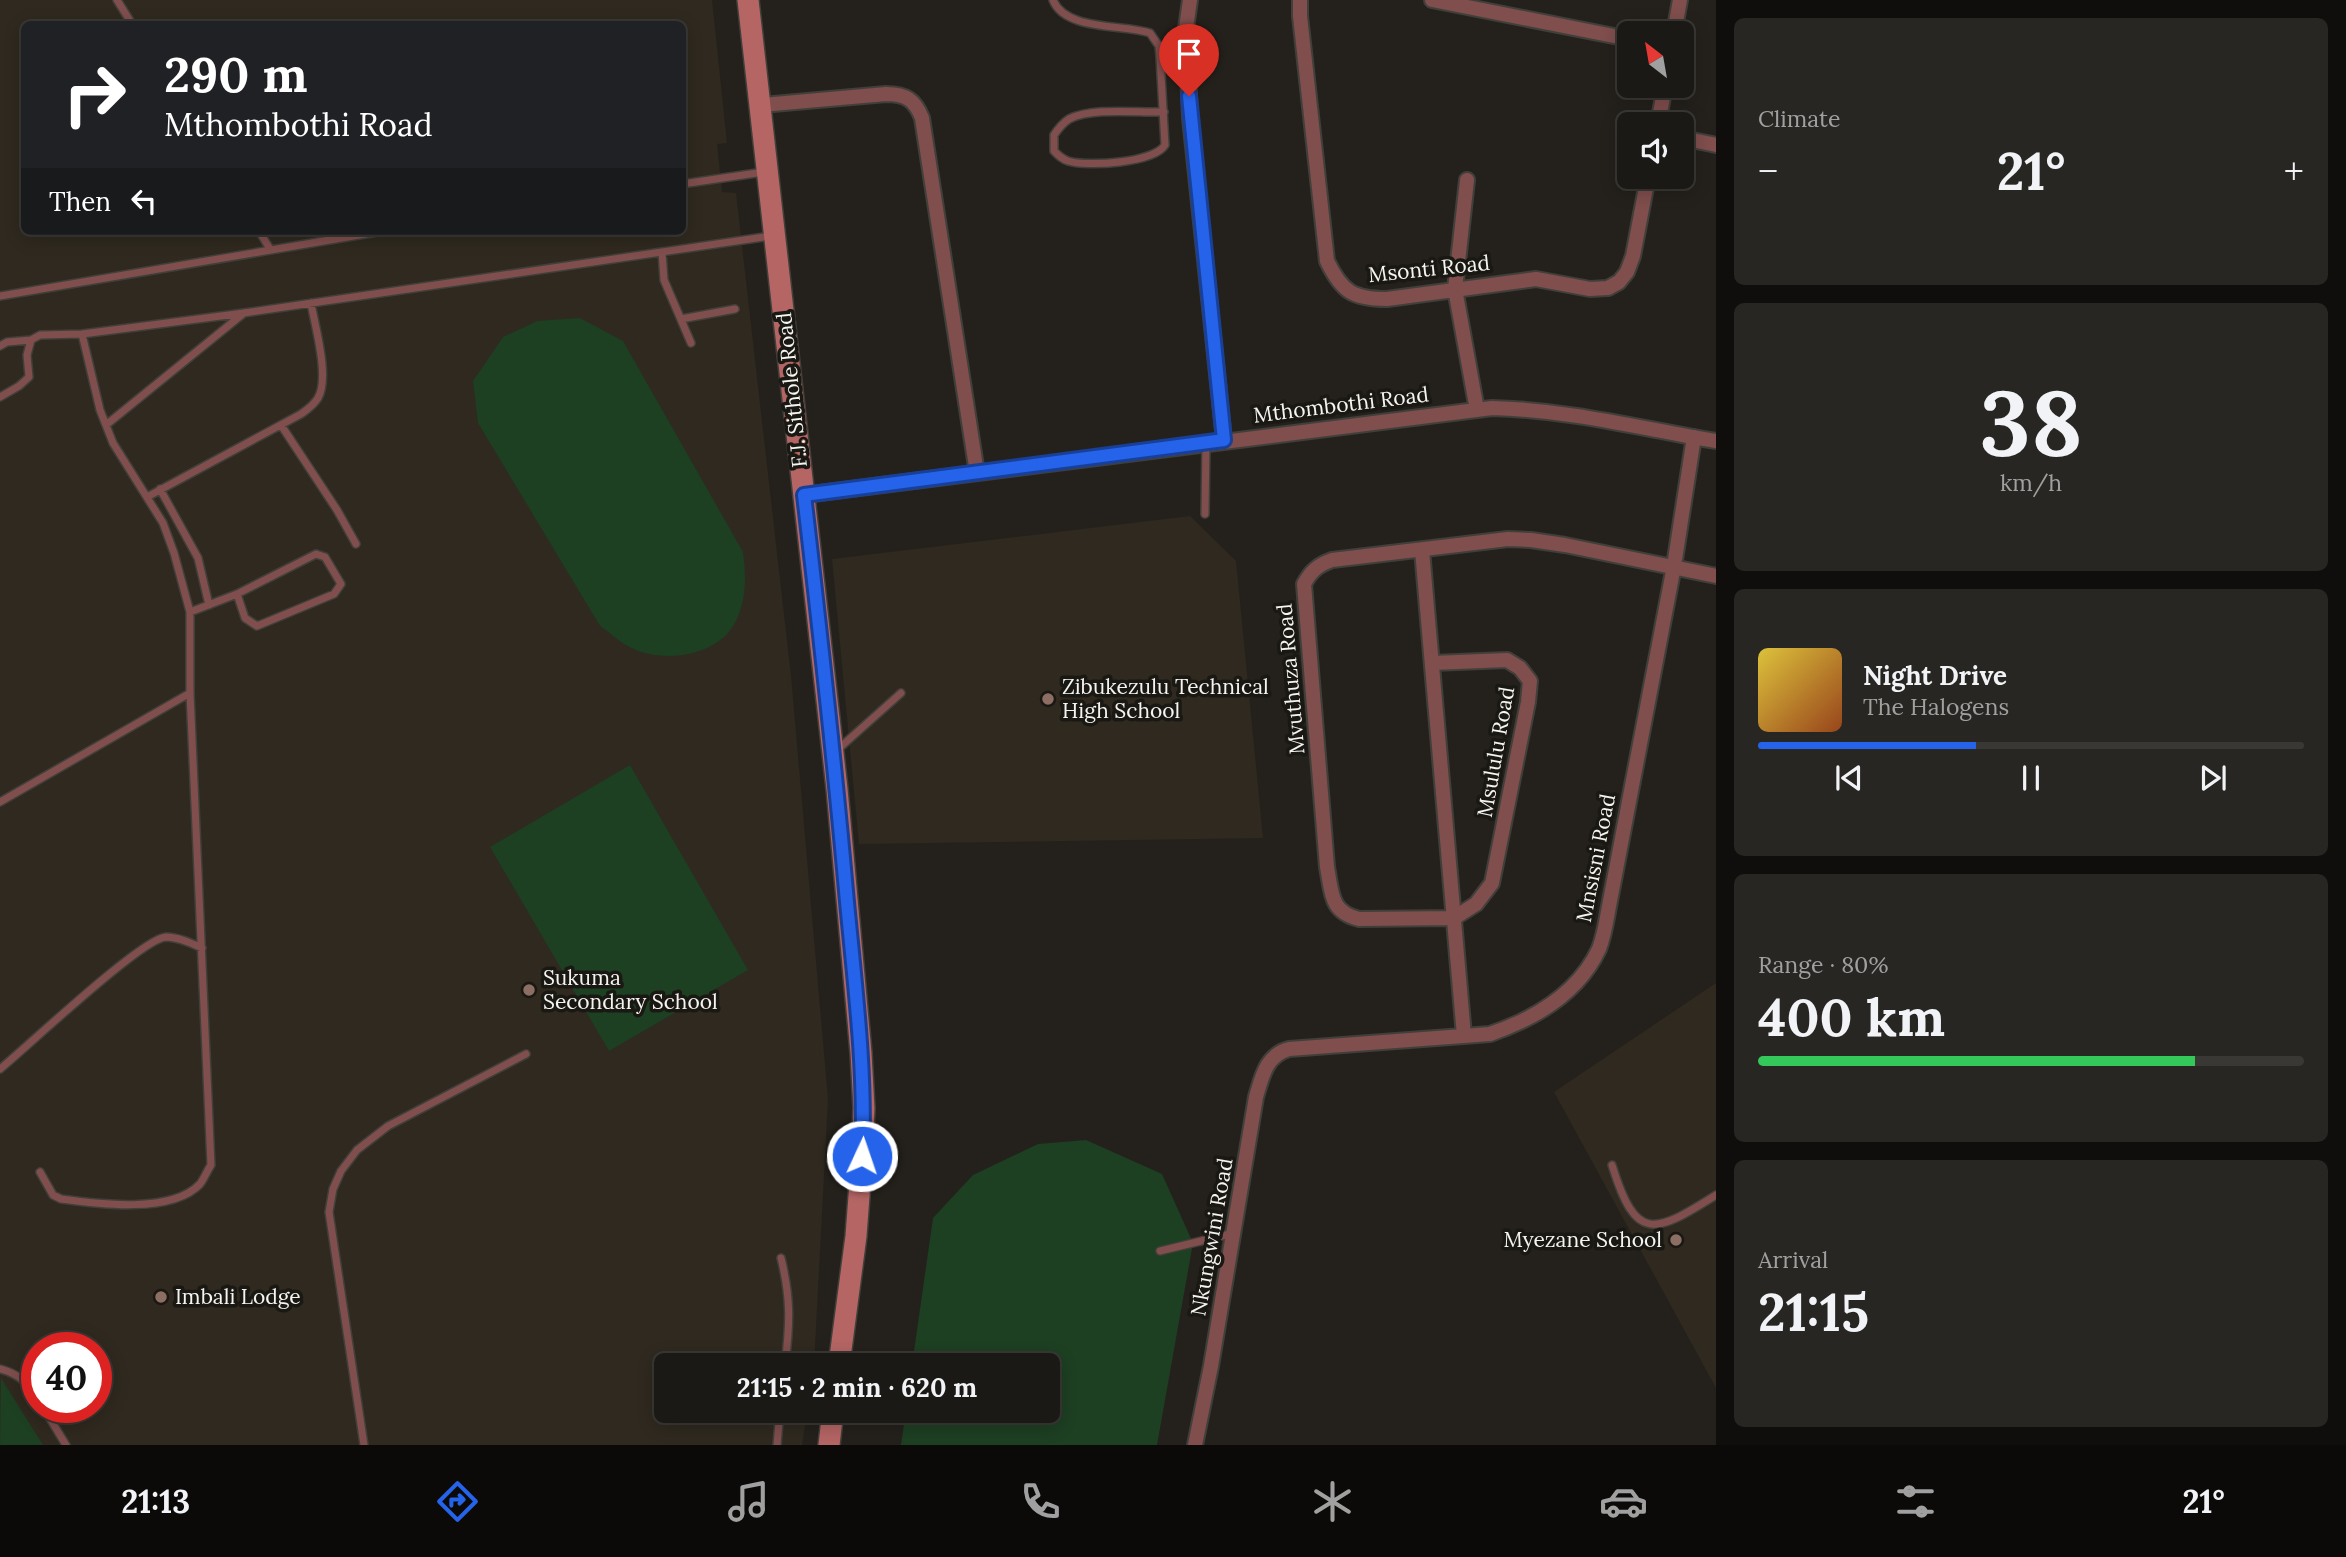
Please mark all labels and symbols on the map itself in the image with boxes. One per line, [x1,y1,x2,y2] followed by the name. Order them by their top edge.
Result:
[1617,21,1694,98] north arrow
[1159,24,1219,96] pin
[1367,249,1491,288] street label: Msonti Road
[770,311,813,469] street label: F.J. Sithole Road
[1252,380,1430,429] street label: Mthombothi Road
[1270,603,1311,756] street label: Mvuthuza Road
[1062,673,1269,724] place label: Zibukezulu Technical High School
[1471,684,1520,819] street label: Msululu Road
[1040,691,1056,707] marker: Zibukezulu Technical High School
[1570,791,1621,924] street label: Mnsisni Road
[543,964,718,1015] place label: Sukuma Secondary School
[521,982,537,998] marker: Sukuma Secondary School
[825,1119,899,1193] position arrow
[1184,1156,1239,1318] street label: Nkungwini Road
[1504,1226,1662,1253] place label: Myezane School
[1668,1232,1684,1248] marker: Myezane School
[175,1283,301,1310] place label: Imbali Lodge
[153,1289,169,1305] marker: Imbali Lodge
[21,1332,112,1423] speed limit sign: 40

